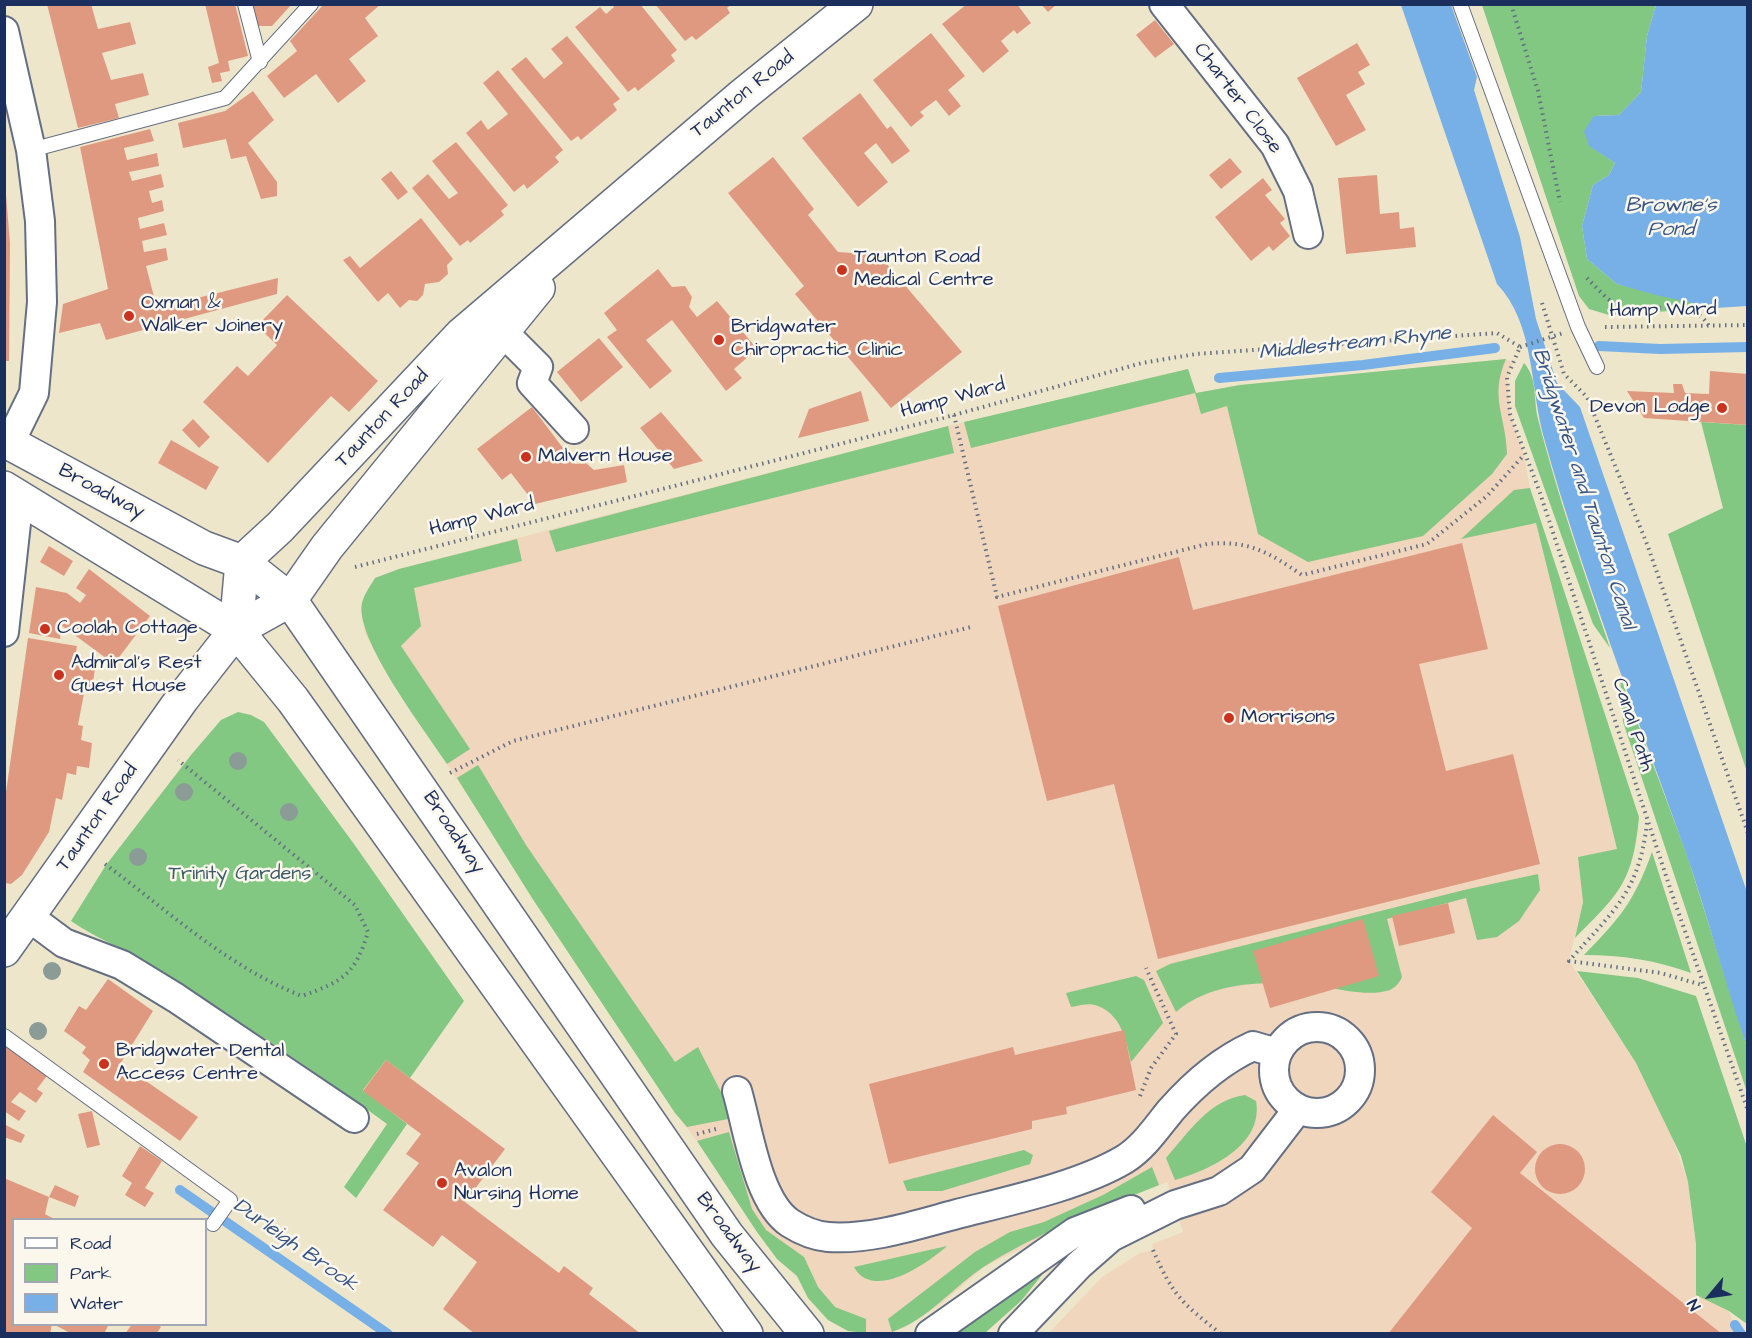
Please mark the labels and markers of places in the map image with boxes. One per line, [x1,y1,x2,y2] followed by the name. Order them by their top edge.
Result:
[854,246,994,293] place label: Taunton Road Medical Centre
[835,263,849,277] marker: Taunton Road Medical Centre
[141,292,283,339] place label: Oxman & Walker Joinery
[122,309,136,323] marker: Oxman & Walker Joinery
[731,316,903,363] place label: Bridgwater Chiropractic Clinic
[712,333,726,347] marker: Bridgwater Chiropractic Clinic
[1590,396,1710,420] place label: Devon Lodge
[1715,401,1729,415] marker: Devon Lodge
[538,445,672,469] place label: Malvern House
[519,450,533,464] marker: Malvern House
[57,617,198,641] place label: Coolah Cottage
[38,622,52,636] marker: Coolah Cottage
[71,652,202,699] place label: Admiral's Rest Guest House
[52,668,66,682] marker: Admiral's Rest Guest House
[1241,706,1335,730] place label: Morrisons
[1222,711,1236,725] marker: Morrisons
[116,1040,284,1087] place label: Bridgwater Dental Access Centre
[97,1057,111,1071] marker: Bridgwater Dental Access Centre
[454,1160,579,1207] place label: Avalon Nursing Home
[435,1176,449,1190] marker: Avalon Nursing Home

